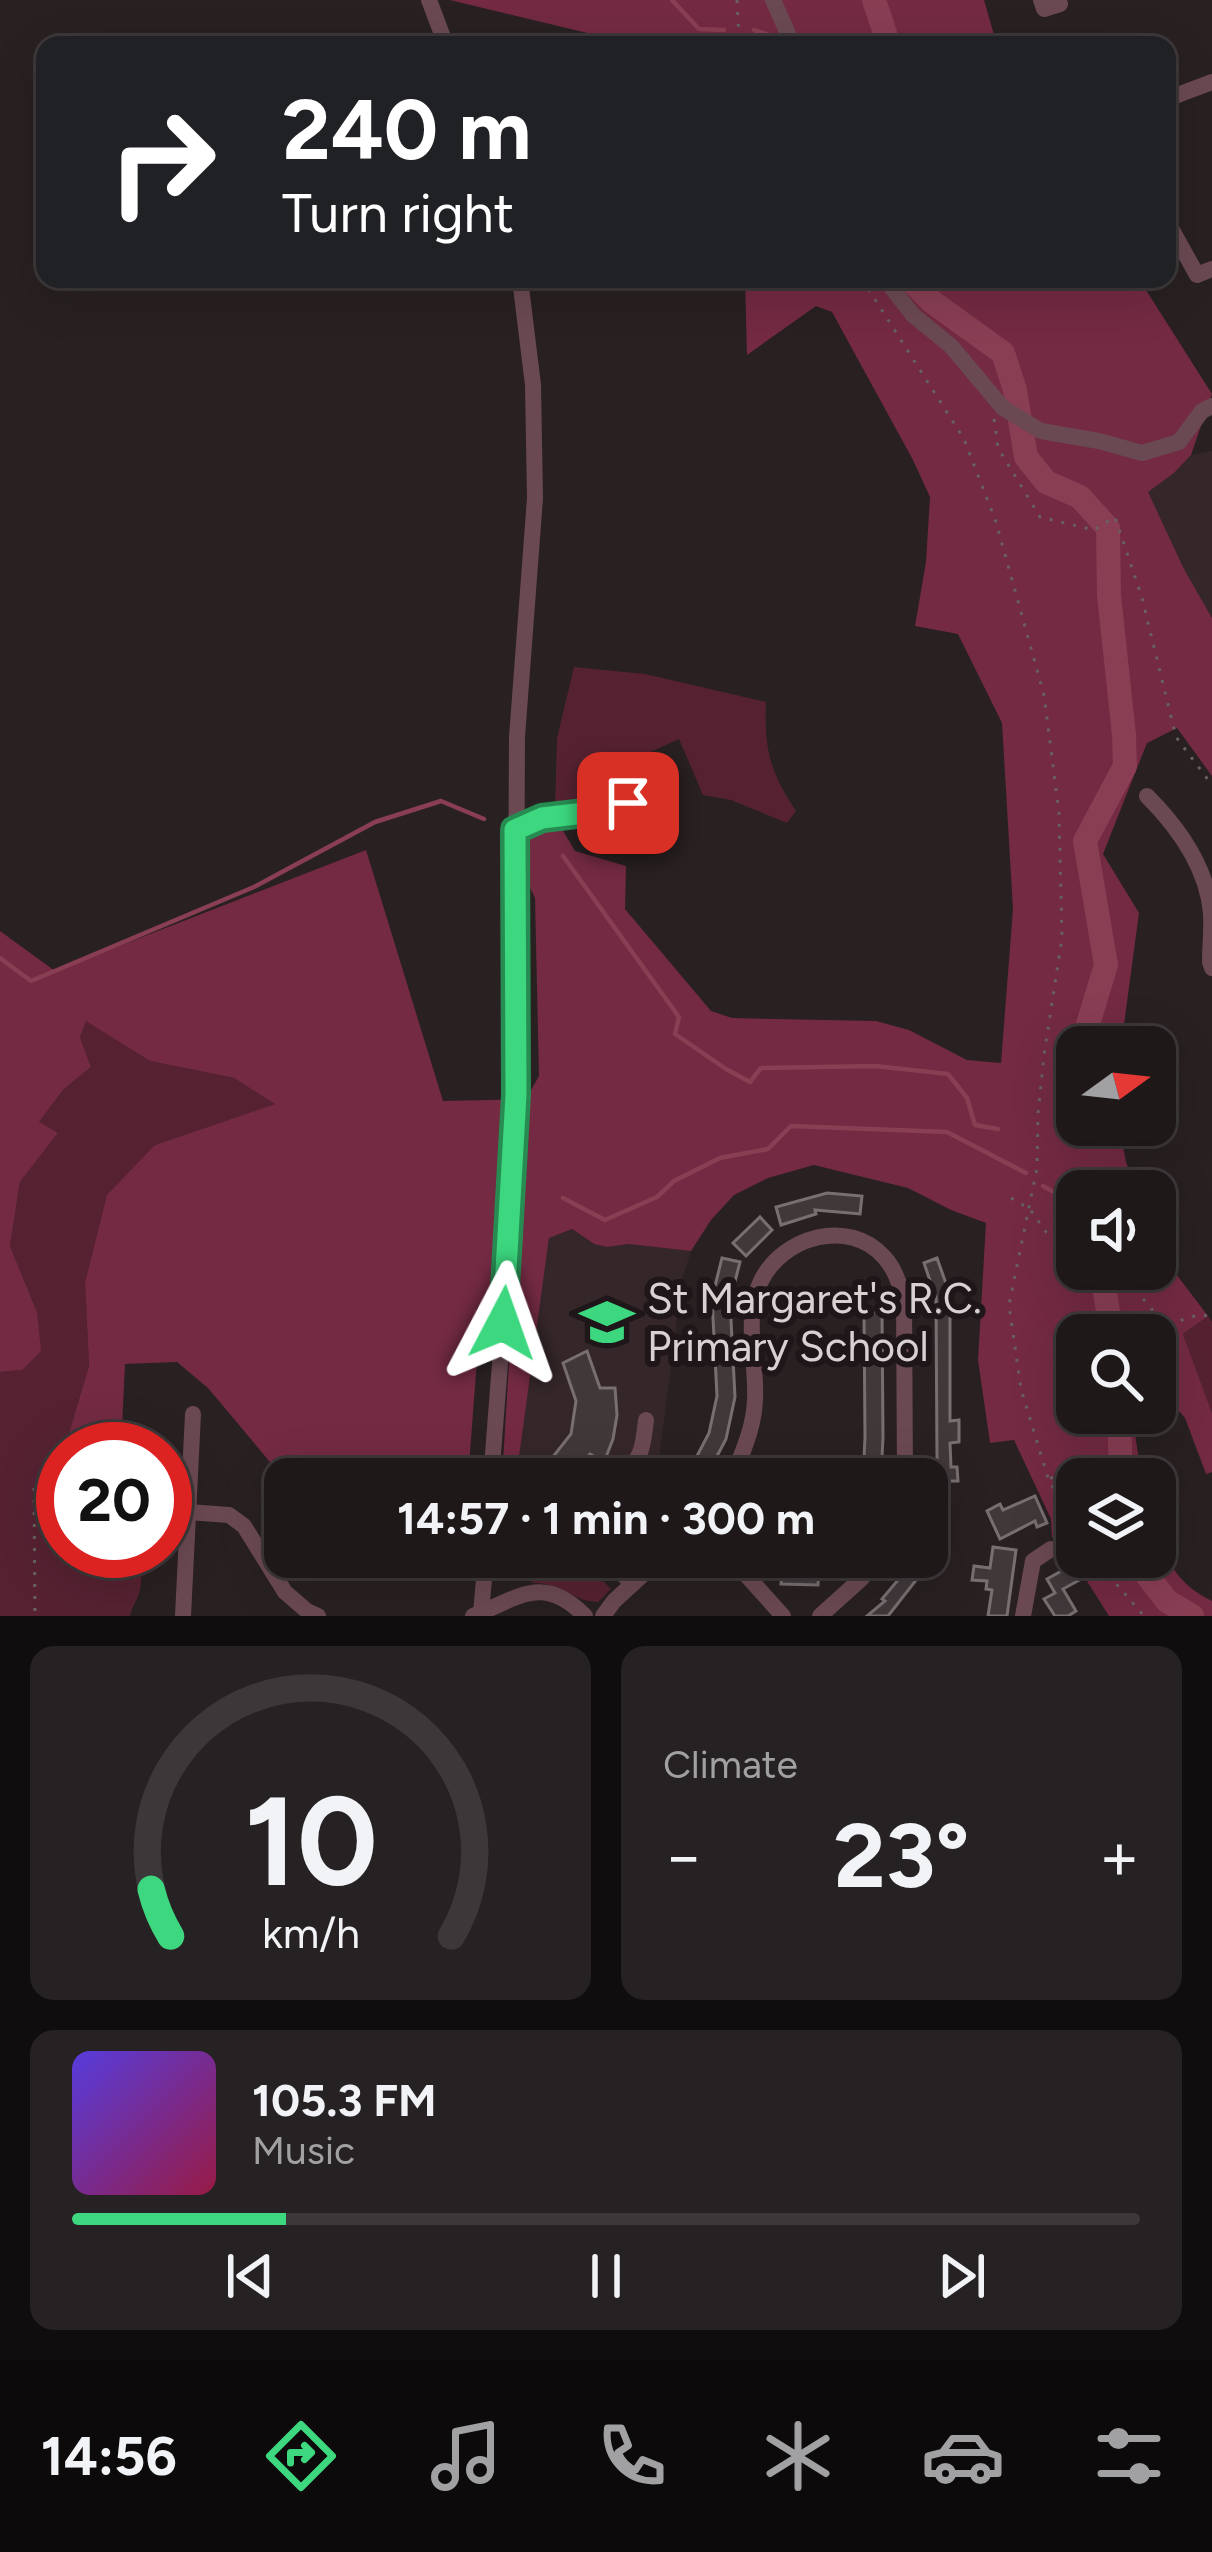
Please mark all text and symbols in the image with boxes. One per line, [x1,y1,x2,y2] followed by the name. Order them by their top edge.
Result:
[282,79,531,180] text: 240 m
[84,84,240,240] icon: right
[282,181,514,246] text: Turn right
[577,752,679,854] pin
[595,770,661,836] icon: arrive
[1056,1026,1176,1146] north arrow
[1056,1026,1176,1578] map controls
[1056,1170,1176,1290] button: sound
[440,1260,566,1386] position arrow
[647,1273,982,1372] place label: St Margaret's R.C. Primary School
[578,1293,636,1351] school or university icon: St Margaret's R.C. Primary School
[1056,1314,1176,1434] button: search
[36,1422,192,1578] speed limit sign: 20
[1056,1458,1176,1578] button: layers
[397,1491,815,1545] text: 14:57 · 1 min · 300 m
[663,1741,798,1788] text: Climate
[244,1766,377,1916] text: 10
[833,1801,970,1910] text: 23°
[663,1816,704,1896] text: −
[1099,1816,1140,1896] text: +
[262,1907,359,1959] text: km/h
[252,2073,437,2127] text: 105.3 FM
[252,2127,355,2174] text: Music
[217,2243,283,2309] icon: previous
[573,2243,639,2309] icon: pause
[929,2243,995,2309] icon: next
[259,2414,343,2498] icon: directions
[424,2414,508,2498] icon: music
[590,2414,674,2498] icon: phone
[756,2414,840,2498] icon: climate
[921,2414,1005,2498] icon: car
[1087,2414,1171,2498] icon: filters
[41,2424,177,2489] text: 14:56

